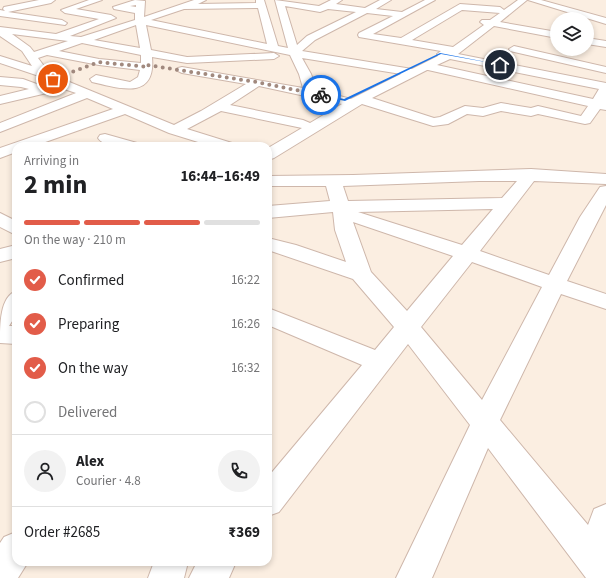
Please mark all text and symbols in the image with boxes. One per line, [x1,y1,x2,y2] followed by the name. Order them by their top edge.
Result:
[550,12,594,56] map controls
[550,12,594,56] button: layers
[483,48,517,82] pin
[489,54,511,76] icon: home
[36,62,70,96] pin
[42,68,64,90] icon: bag
[301,75,341,115] courier
[310,84,332,106] icon: bike
[24,152,79,170] text: Arriving in
[24,166,87,203] text: 2 min
[180,166,260,187] text: 16:44–16:49
[24,231,126,249] text: On the way · 210 m
[24,269,46,291] icon: check
[58,270,124,291] text: Confirmed
[231,271,260,289] text: 16:22
[24,313,46,335] icon: check
[58,314,119,335] text: Preparing
[231,315,260,333] text: 16:26
[24,357,46,379] icon: check
[58,358,128,379] text: On the way
[231,359,260,377] text: 16:32
[58,402,117,423] text: Delivered
[24,450,66,492] button: person
[218,450,260,492] button: phone
[76,451,104,472] text: Alex
[76,472,141,490] text: Courier · 4.8
[24,522,100,543] text: Order #2685
[228,522,260,543] text: ₹369

